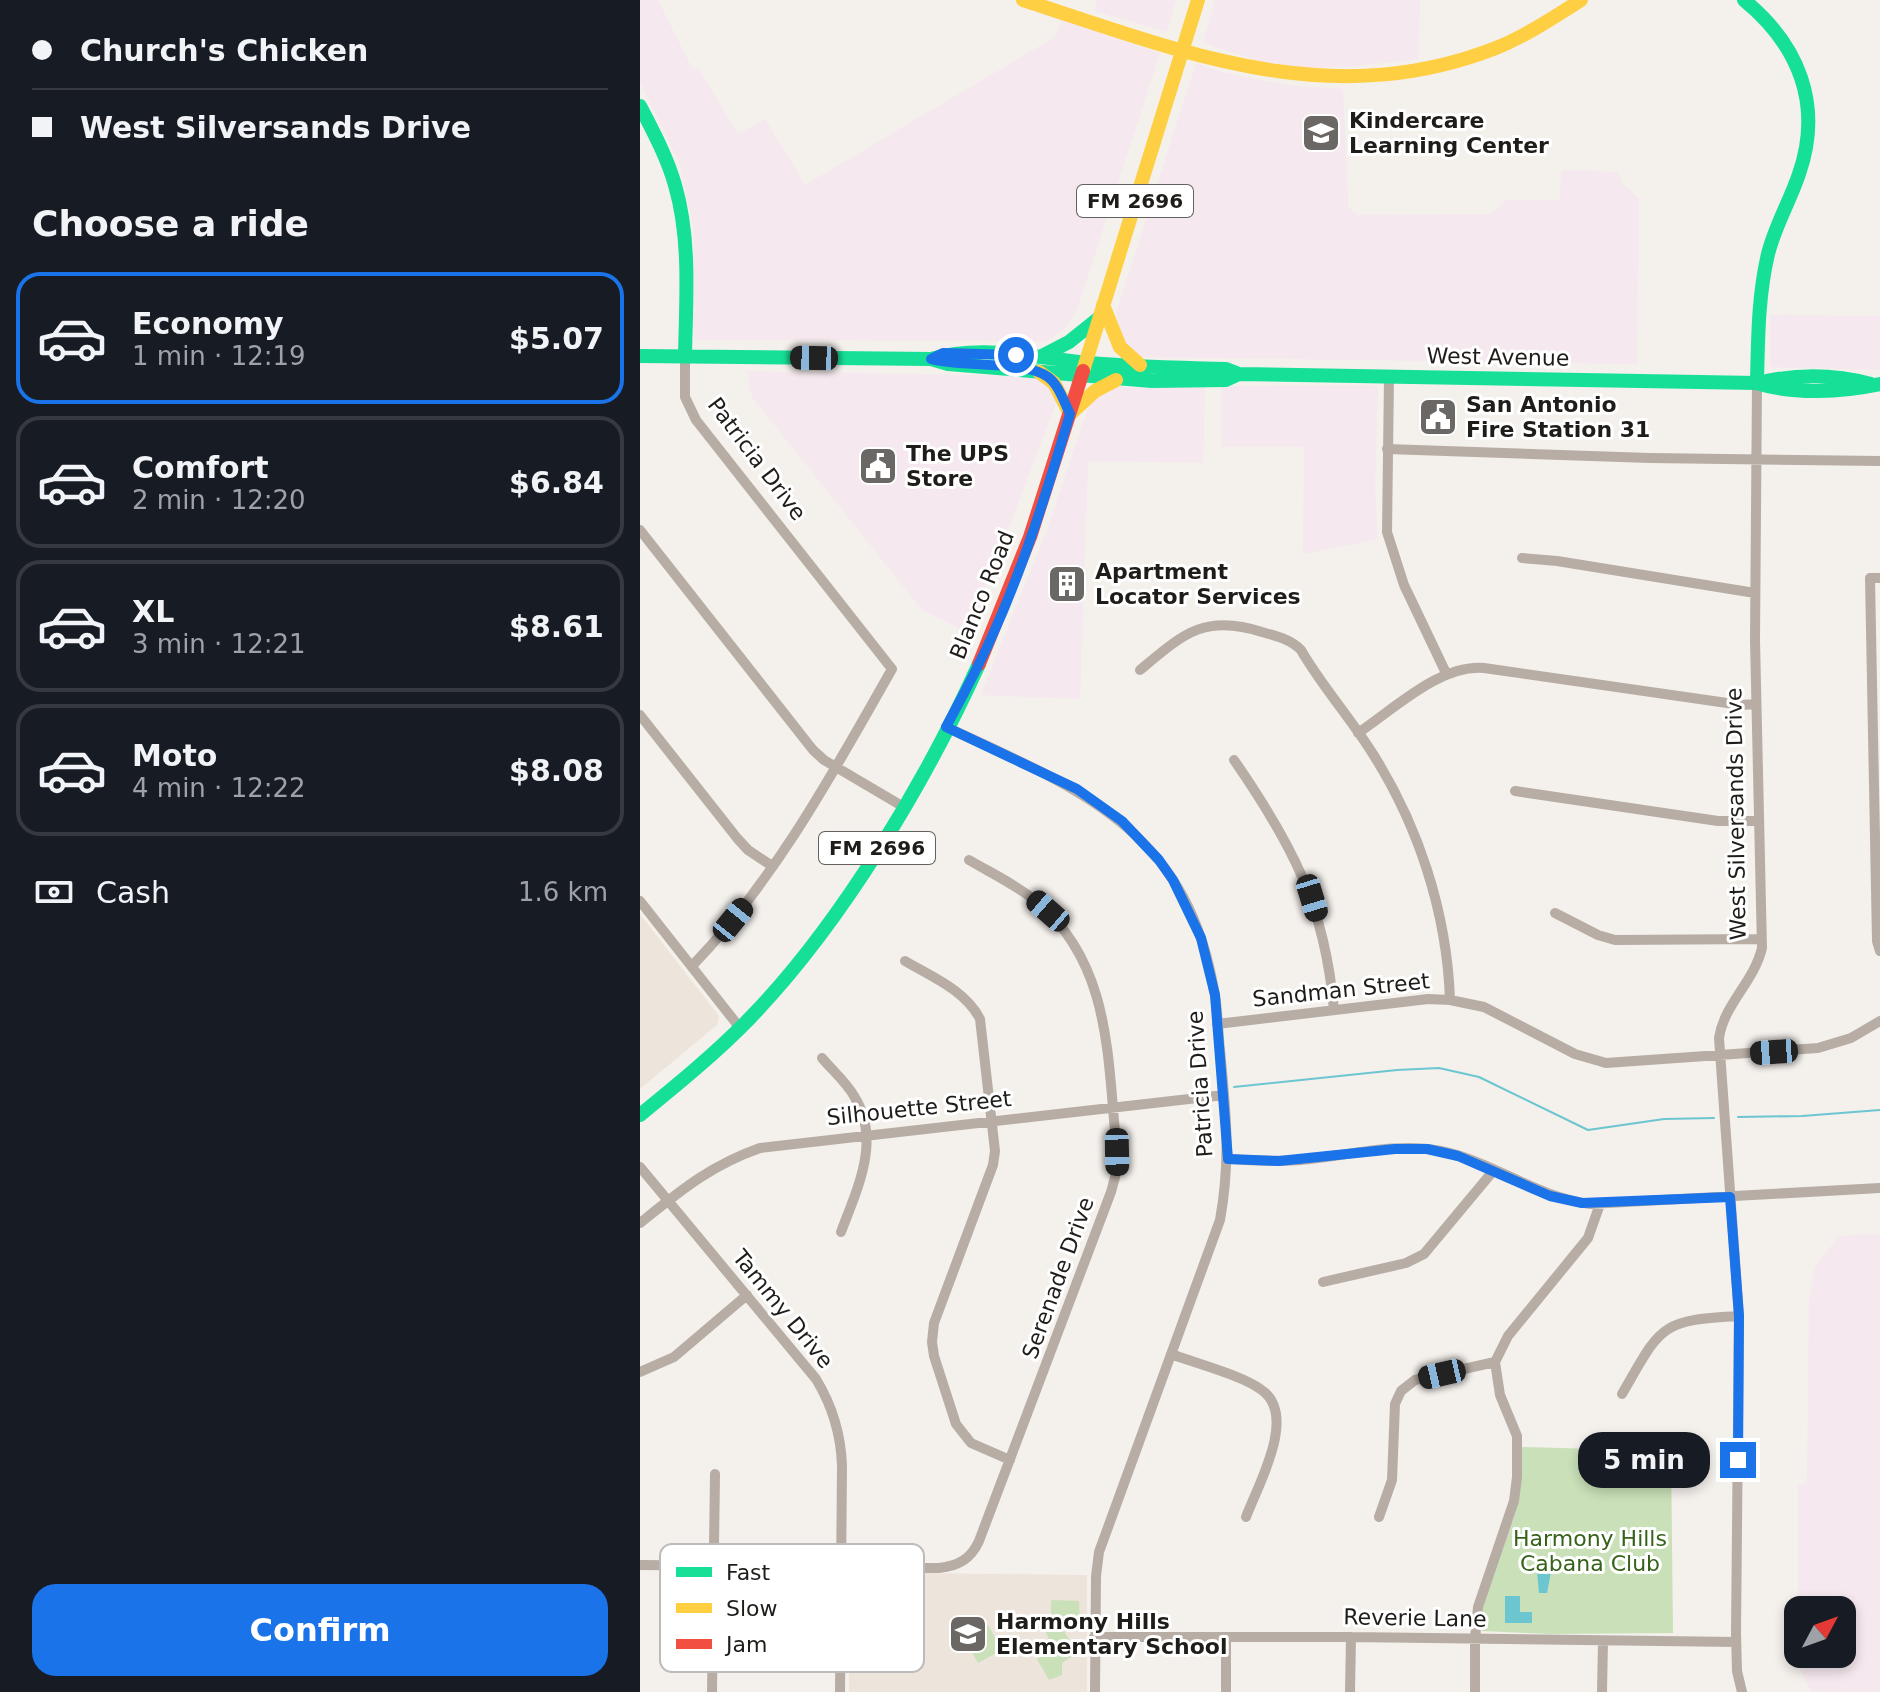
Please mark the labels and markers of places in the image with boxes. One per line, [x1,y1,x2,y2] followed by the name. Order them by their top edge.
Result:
[1349,108,1549,158] place label: Kindercare Learning Center
[1300,112,1342,154] school or university icon: Kindercare Learning Center
[1466,392,1650,442] place label: San Antonio Fire Station 31
[1417,396,1459,438] public building icon: San Antonio Fire Station 31
[906,441,1009,491] place label: The UPS Store
[857,445,899,487] public building icon: The UPS Store
[1095,559,1301,609] place label: Apartment Locator Services
[1046,563,1088,605] building icon: Apartment Locator Services
[996,1609,1228,1659] place label: Harmony Hills Elementary School
[947,1613,989,1655] school or university icon: Harmony Hills Elementary School

